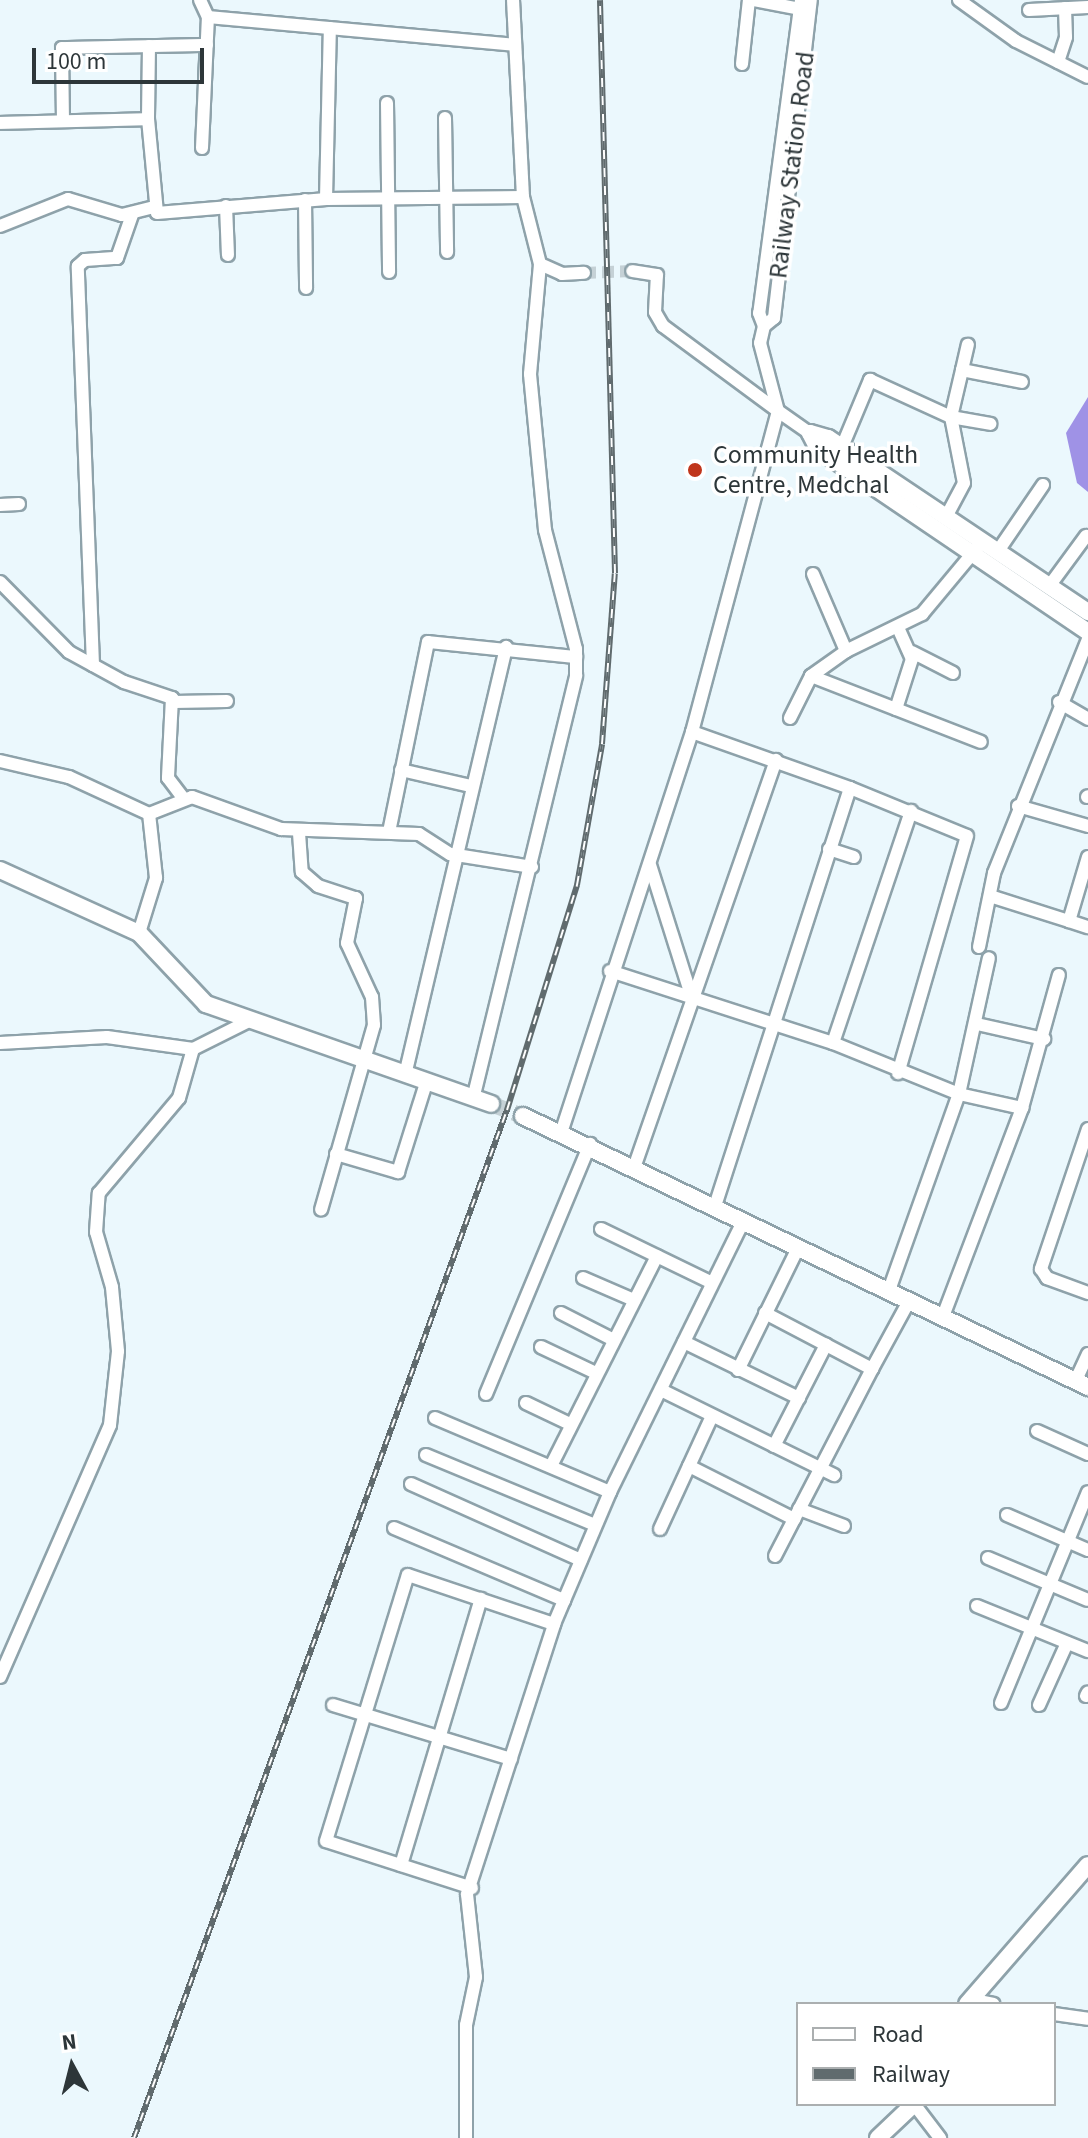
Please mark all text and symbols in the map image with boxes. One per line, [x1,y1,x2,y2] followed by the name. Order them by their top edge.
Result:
[36,32,208,82] scale bar
[46,44,106,79] text: 100 m
[763,50,821,280] street label: Railway Station Road
[713,439,918,500] place label: Community Health Centre, Medchal
[684,459,706,481] marker: Community Health Centre, Medchal
[796,2002,1056,2106] legend
[872,2017,924,2052] text: Road
[60,2025,78,2059] text: N
[32,2026,112,2106] north arrow
[872,2057,950,2092] text: Railway

